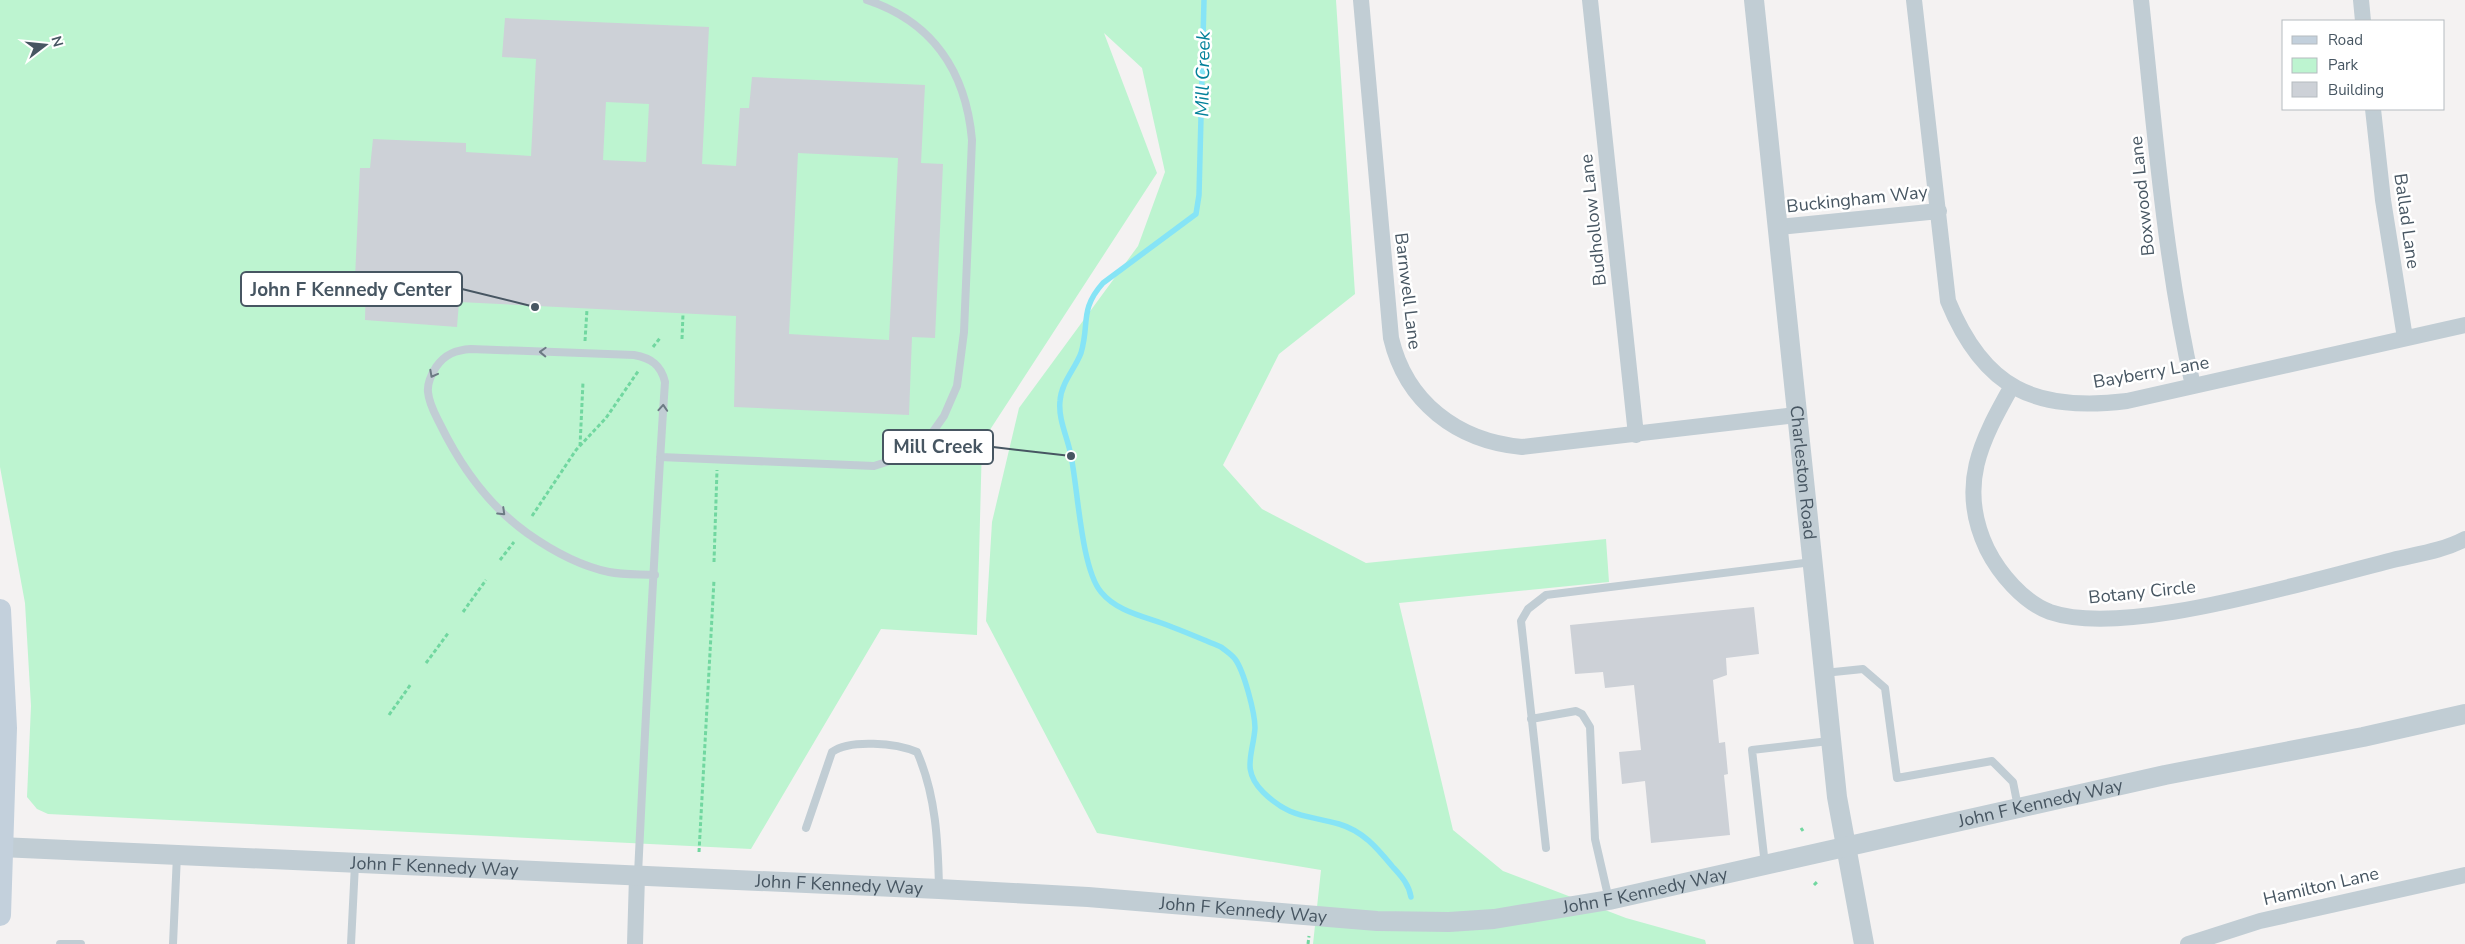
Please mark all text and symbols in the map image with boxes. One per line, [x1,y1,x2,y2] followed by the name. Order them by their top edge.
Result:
[20,20,70,70] north arrow
[2282,20,2445,110] legend
[1189,30,1217,117] water label: Mill Creek
[2328,30,2363,50] text: Road
[46,34,68,49] text: N
[2328,55,2358,75] text: Park
[2328,80,2384,100] text: Building
[2124,135,2160,257] street label: Boxwood Lane
[1574,153,1612,287] street label: Budhollow Lane
[2388,172,2426,270] street label: Ballad Lane
[1785,180,1930,218] street label: Buckingham Way
[1389,231,1427,351] street label: Barnwell Lane
[241,272,462,306] callout: John F Kennedy Center
[249,277,452,303] text: John F Kennedy Center
[538,347,546,357] one-way arrow
[2091,350,2211,394] street label: Bayberry Lane
[429,368,439,377] one-way arrow
[658,404,669,412] one-way arrow
[1784,404,1822,541] street label: Charleston Road
[883,430,993,464] callout: Mill Creek
[893,434,984,460] text: Mill Creek
[496,506,505,515] one-way arrow
[2087,574,2197,610] street label: Botany Circle
[1955,773,2126,833] street label: John F Kennedy Way
[349,851,520,882] street label: John F Kennedy Way
[2261,861,2381,911] street label: Hamilton Lane
[1560,862,1731,920] street label: John F Kennedy Way
[754,869,924,900] street label: John F Kennedy Way
[1158,891,1329,929] street label: John F Kennedy Way

